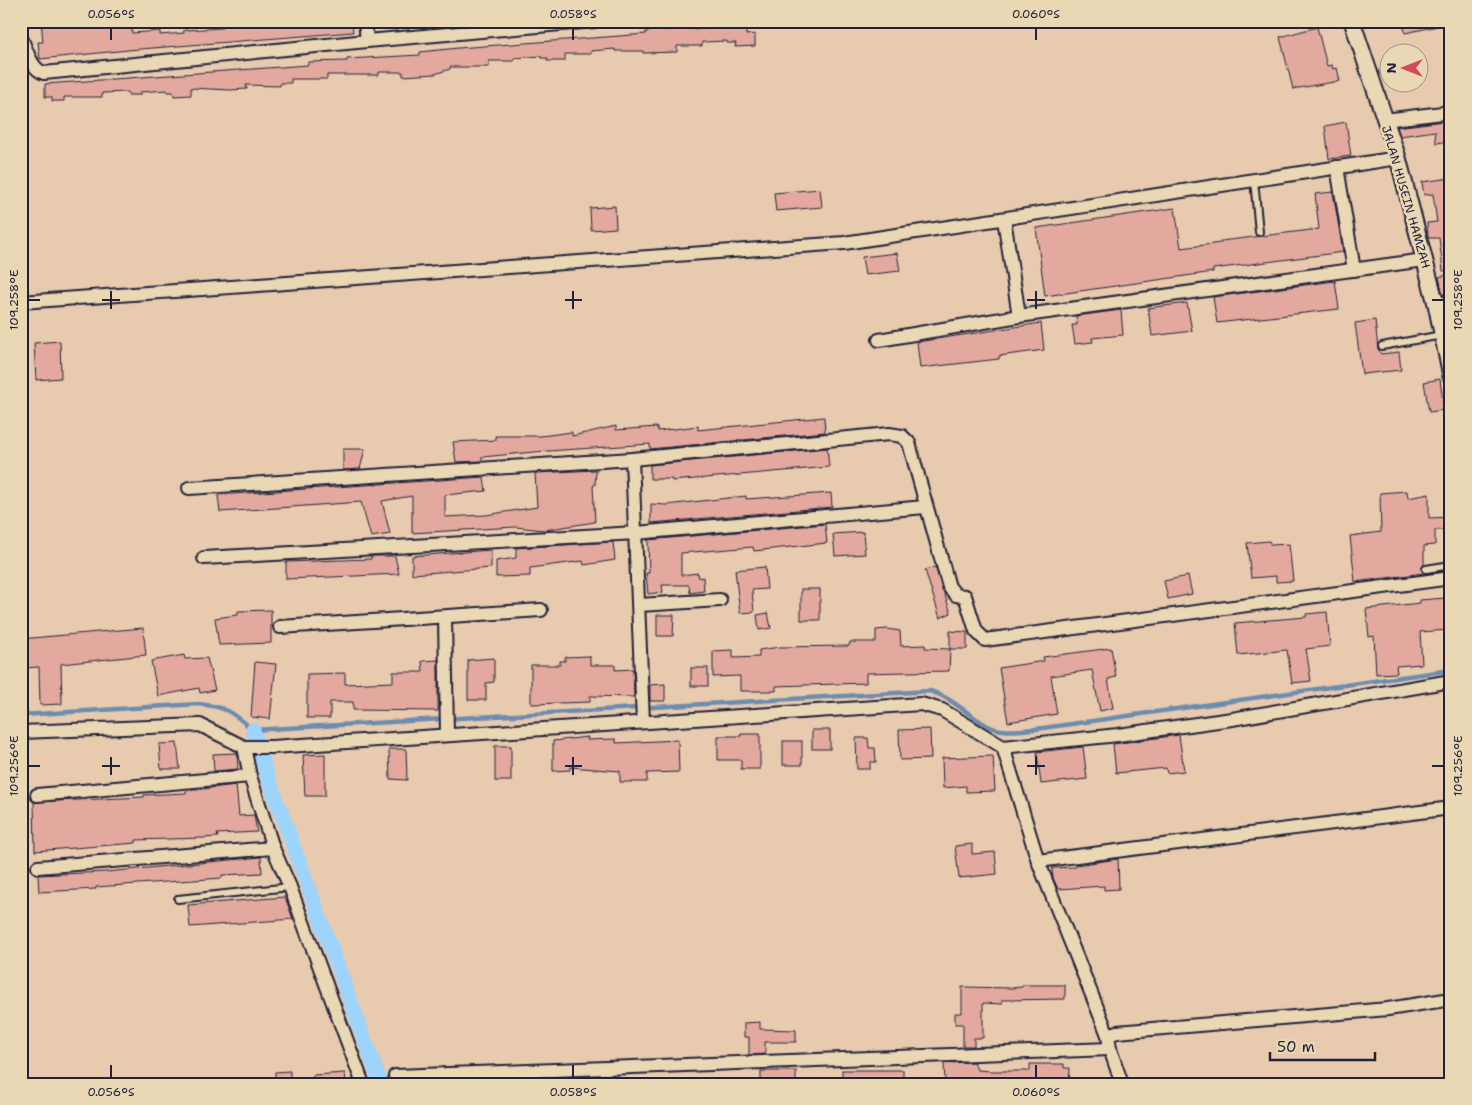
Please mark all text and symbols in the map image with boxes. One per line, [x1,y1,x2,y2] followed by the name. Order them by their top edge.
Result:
[87,6,135,22] text: 0.056°S
[549,6,597,22] text: 0.058°S
[1012,6,1060,22] text: 0.060°S
[1380,42,1430,92] north arrow
[1382,62,1400,74] text: N
[1378,124,1434,271] street label: JALAN HUSEIN HAMZAH
[6,269,22,331] text: 109.258°E
[1450,269,1466,331] text: 109.258°E
[6,735,22,797] text: 109.256°E
[1450,735,1466,797] text: 109.256°E
[1270,1030,1374,1062] scale bar
[1277,1037,1315,1057] text: 50 m
[87,1084,135,1100] text: 0.056°S
[549,1084,597,1100] text: 0.058°S
[1012,1084,1060,1100] text: 0.060°S

